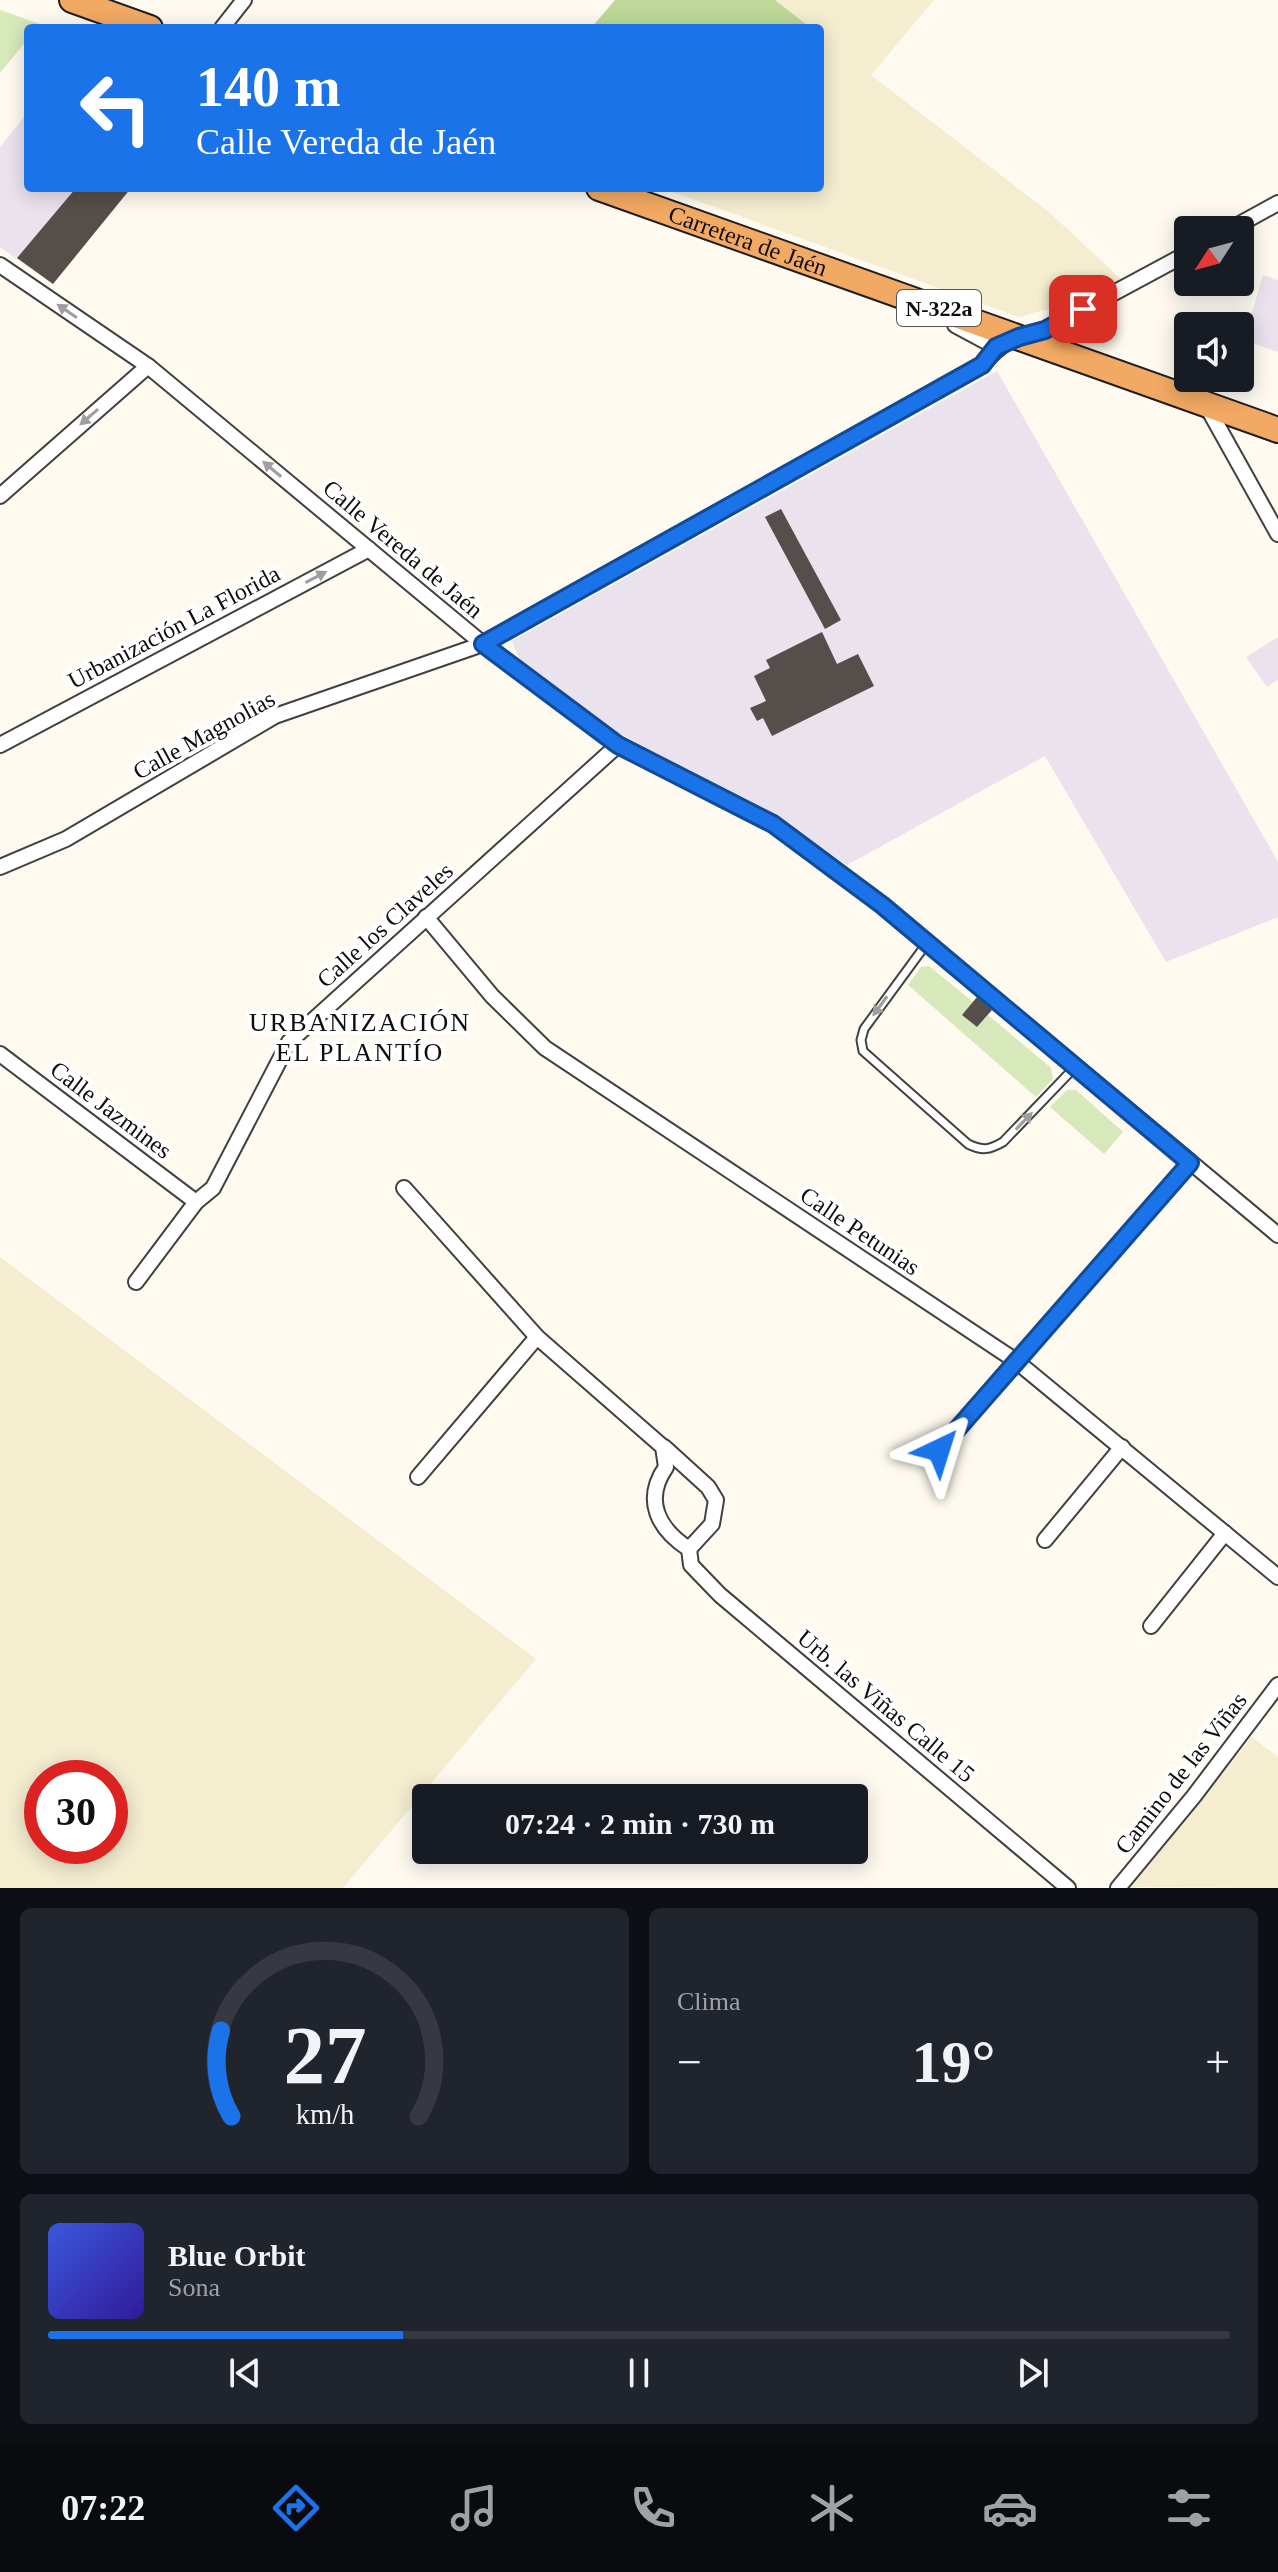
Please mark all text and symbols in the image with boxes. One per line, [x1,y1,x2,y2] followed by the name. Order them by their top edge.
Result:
[64,56,168,160] icon: left
[196,56,341,118] text: 140 m
[196,122,496,162] text: Calle Vereda de Jaén
[665,201,831,281] street label: Carretera de Jaén
[1174,216,1254,296] north arrow
[1174,216,1254,392] map controls
[1049,275,1117,343] pin
[1061,287,1105,331] icon: arrive
[897,290,981,326] road number: N-322a
[56,303,77,318] one-way arrow
[1174,312,1254,392] button: sound
[80,408,99,426] one-way arrow
[263,461,283,478] one-way arrow
[318,475,488,623] street label: Calle Vereda de Jaén
[64,560,285,694] street label: Urbanización La Florida
[305,570,327,584] one-way arrow
[129,685,279,785] street label: Calle Magnolias
[312,857,458,993] street label: Calle los Claveles
[872,995,888,1017] one-way arrow
[249,1008,471,1067] district label: URBANIZACIÓN EL PLANTÍO
[45,1056,177,1164] street label: Calle Jazmines
[1014,1112,1033,1131] one-way arrow
[796,1182,924,1280] street label: Calle Petunias
[897,1408,981,1492] position arrow
[792,1624,980,1788] street label: Urb. las Viñas Calle 15
[1110,1687,1252,1859] street label: Camino de las Viñas
[24,1760,128,1864] speed limit sign: 30
[505,1807,775,1840] text: 07:24 · 2 min · 730 m
[677,1987,741,2016] text: Clima
[283,2009,366,2101] text: 27
[912,2029,996,2095] text: 19°
[677,2038,702,2087] text: −
[1205,2038,1230,2087] text: +
[295,2099,354,2130] text: km/h
[168,2239,306,2272] text: Blue Orbit
[168,2273,220,2302] text: Sona
[223,2351,267,2395] icon: previous
[617,2351,661,2395] icon: pause
[1011,2351,1055,2395] icon: next
[268,2480,324,2536] icon: directions
[446,2480,502,2536] icon: music
[625,2480,681,2536] icon: phone
[804,2480,860,2536] icon: climate
[982,2480,1038,2536] icon: car
[1161,2480,1217,2536] icon: filters
[61,2488,145,2528] text: 07:22

